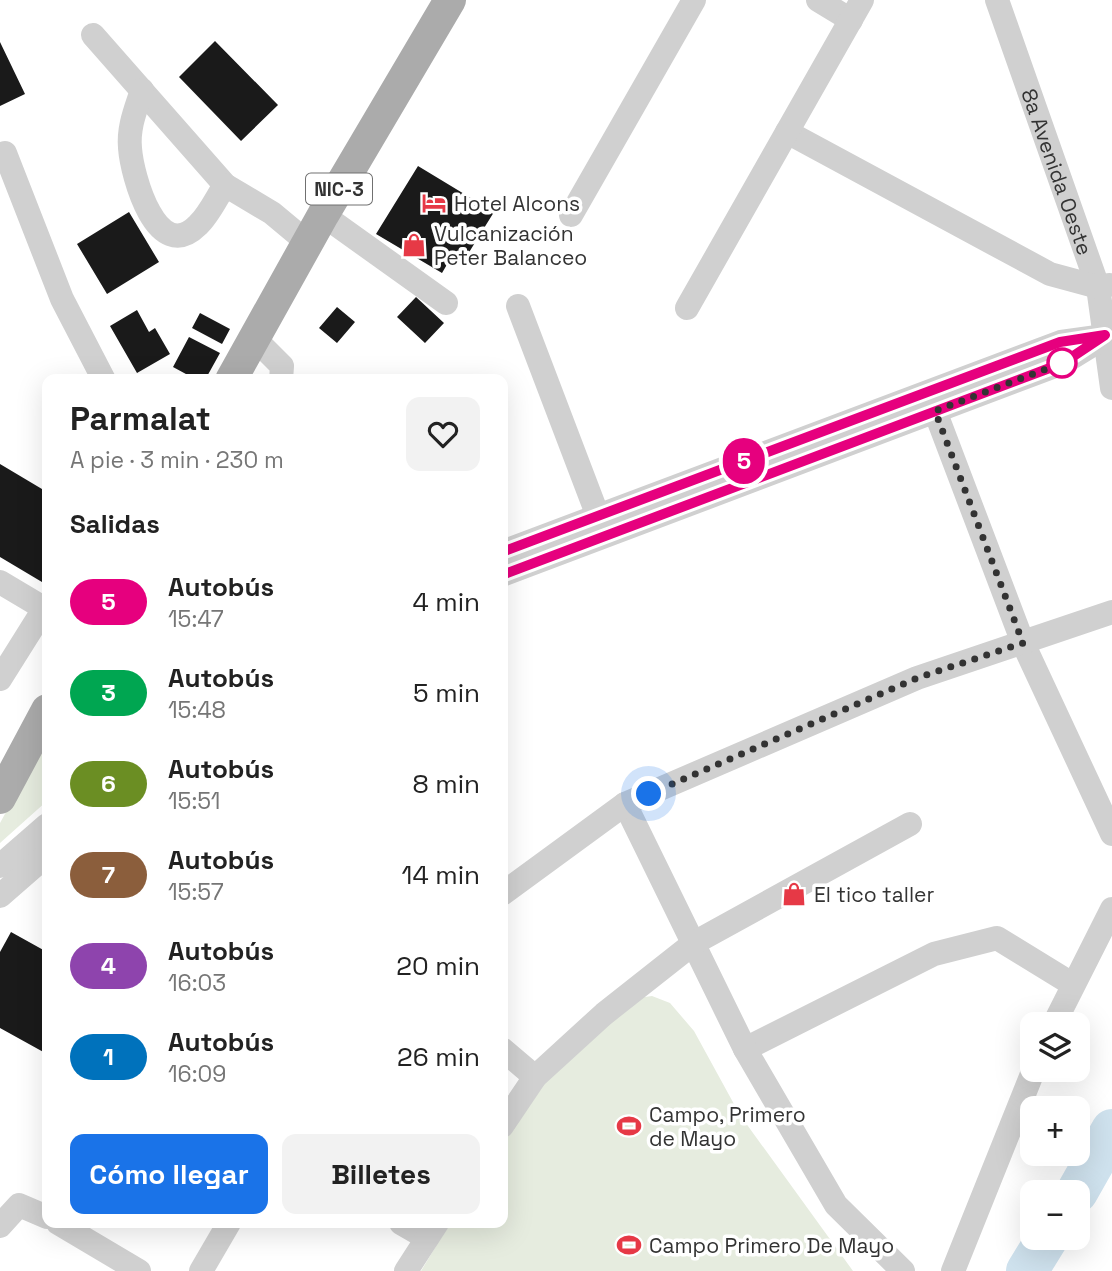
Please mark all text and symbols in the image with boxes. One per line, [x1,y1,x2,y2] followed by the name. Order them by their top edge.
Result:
[1016,85,1099,259] street label: 8a Avenida Oeste
[306,174,372,204] road number: NIC-3
[420,189,448,217] hotel icon: Hotel Alcons
[454,190,580,217] place label: Hotel Alcons
[434,220,587,271] place label: Vulcanización Peter Balanceo
[400,231,428,259] shop icon: Vulcanización Peter Balanceo
[1047,348,1077,378] unlabelled marker
[406,397,480,471] button: heart
[70,398,211,440] text: Parmalat
[721,438,767,484] line badge: 5
[70,445,284,475] text: A pie · 3 min · 230 m
[737,445,751,476] text: 5
[70,507,160,541] text: Salidas
[168,570,274,604] text: Autobús
[412,585,480,619] text: 4 min
[101,586,116,617] text: 5
[168,604,224,634] text: 15:47
[168,661,274,695] text: Autobús
[413,676,480,710] text: 5 min
[101,677,116,708] text: 3
[168,695,226,725] text: 15:48
[168,752,274,786] text: Autobús
[412,767,480,801] text: 8 min
[101,768,116,799] text: 6
[631,776,666,811] your location
[168,786,220,816] text: 15:51
[168,843,274,877] text: Autobús
[402,858,480,892] text: 14 min
[102,859,115,890] text: 7
[168,877,224,907] text: 15:57
[780,880,808,908] shop icon: El tico taller
[814,881,934,908] place label: El tico taller
[168,934,274,968] text: Autobús
[396,949,480,983] text: 20 min
[101,950,116,981] text: 4
[168,968,226,998] text: 16:03
[1020,1012,1090,1250] map controls
[1020,1012,1090,1082] button: layers
[168,1025,274,1059] text: Autobús
[397,1040,480,1074] text: 26 min
[103,1041,114,1072] text: 1
[168,1059,226,1089] text: 16:09
[1020,1096,1090,1166] button: +
[649,1101,806,1152] place label: Campo, Primero de Mayo
[615,1112,643,1140] sports icon: Campo, Primero de Mayo
[70,1134,268,1214] button: Cómo llegar
[282,1134,480,1214] button: Billetes
[1020,1180,1090,1250] button: −
[615,1231,643,1259] sports icon: Campo Primero De Mayo
[649,1232,894,1259] place label: Campo Primero De Mayo

